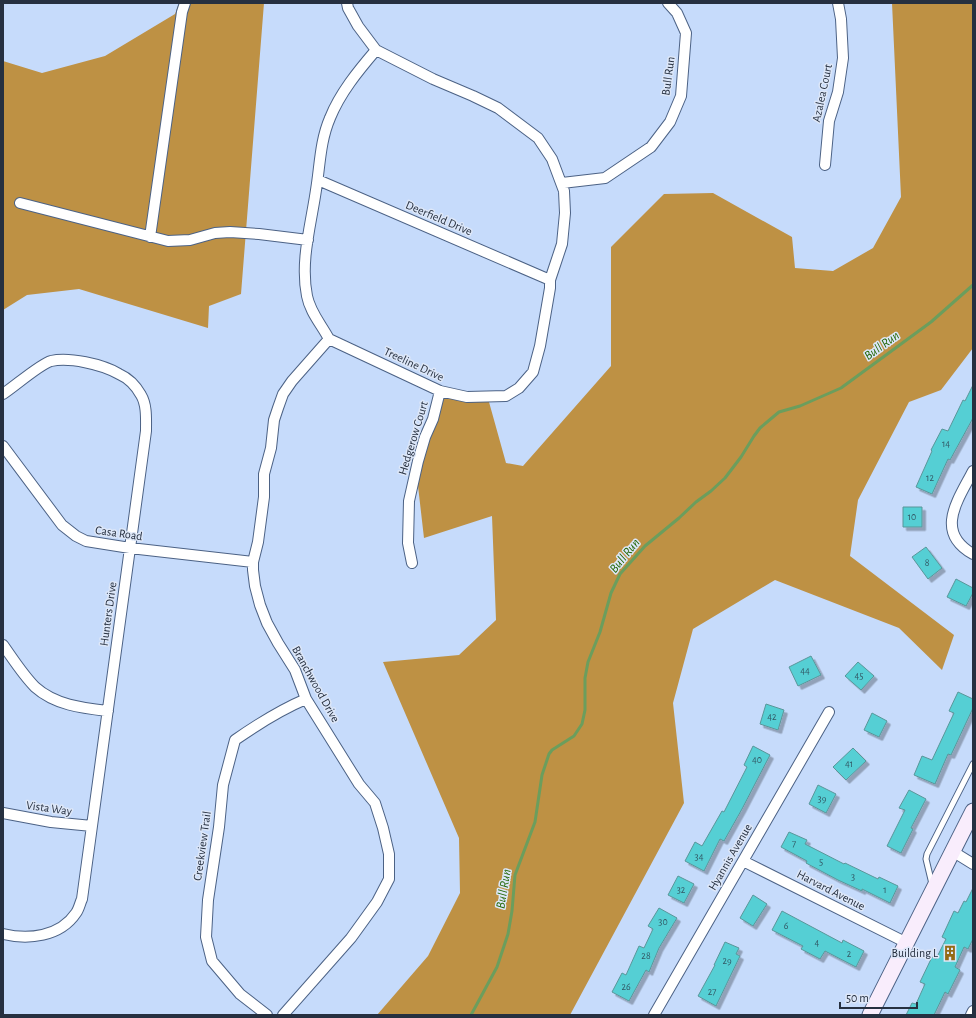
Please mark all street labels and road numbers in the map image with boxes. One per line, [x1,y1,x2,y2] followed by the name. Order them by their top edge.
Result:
[659,56,677,96] street label: Bull Run
[810,63,834,123] street label: Azalea Court
[404,199,474,237] street label: Deerfield Drive
[382,345,446,383] street label: Treeline Drive
[396,400,430,476] street label: Hedgerow Court
[95,524,143,542] street label: Casa Road
[98,581,118,647] street label: Hunters Drive
[290,644,342,724] street label: Branchwood Drive
[25,799,73,818] street label: Vista Way
[191,810,213,882] street label: Creekview Trail
[706,822,755,893] street label: Hyannis Avenue
[795,868,867,912] street label: Harvard Avenue

